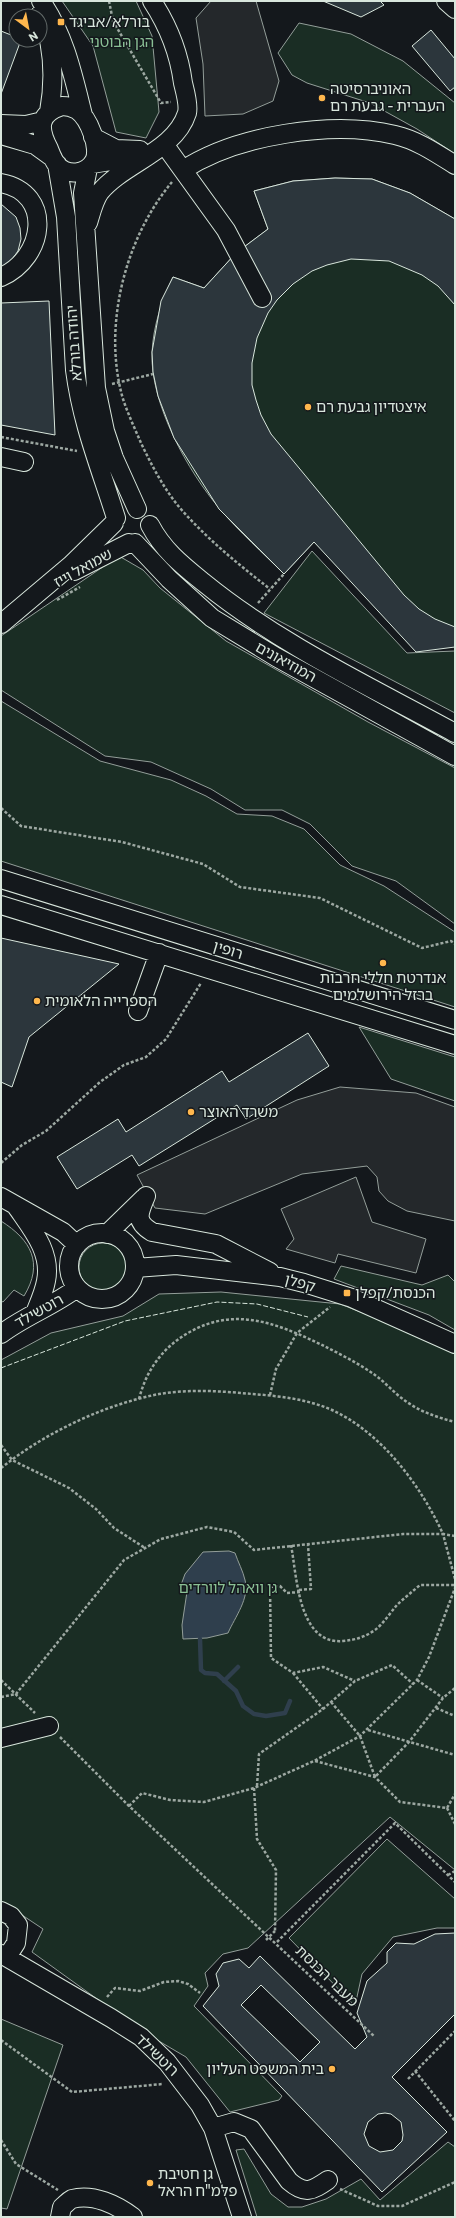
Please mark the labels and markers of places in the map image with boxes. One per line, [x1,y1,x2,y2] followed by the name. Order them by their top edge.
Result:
[69,12,150,30] place label: בורלא/אביגד
[56,17,66,27] marker: בורלא/אביגד
[330,79,445,114] place label: האוניברסיטה העברית - גבעת רם
[317,93,327,103] marker: האוניברסיטה העברית - גבעת רם
[316,397,427,415] place label: איצטדיון גבעת רם
[303,402,313,412] marker: איצטדיון גבעת רם
[378,958,388,968] marker: אנדרטת חללי חרבות ברזל הירושלמים
[320,968,446,1003] place label: אנדרטת חללי חרבות ברזל הירושלמים
[45,991,157,1009] place label: הספרייה הלאומית
[32,996,42,1006] marker: הספרייה הלאומית
[199,1102,278,1120] place label: משרד האוצר
[186,1107,196,1117] marker: משרד האוצר
[355,1283,435,1301] place label: הכנסת/קפלן
[342,1288,352,1298] marker: הכנסת/קפלן
[207,2059,324,2077] place label: בית המשפט העליון
[327,2064,337,2074] marker: בית המשפט העליון
[158,2164,237,2199] place label: גן חטיבת פלמ"ח הראל
[145,2178,155,2188] marker: גן חטיבת פלמ"ח הראל

